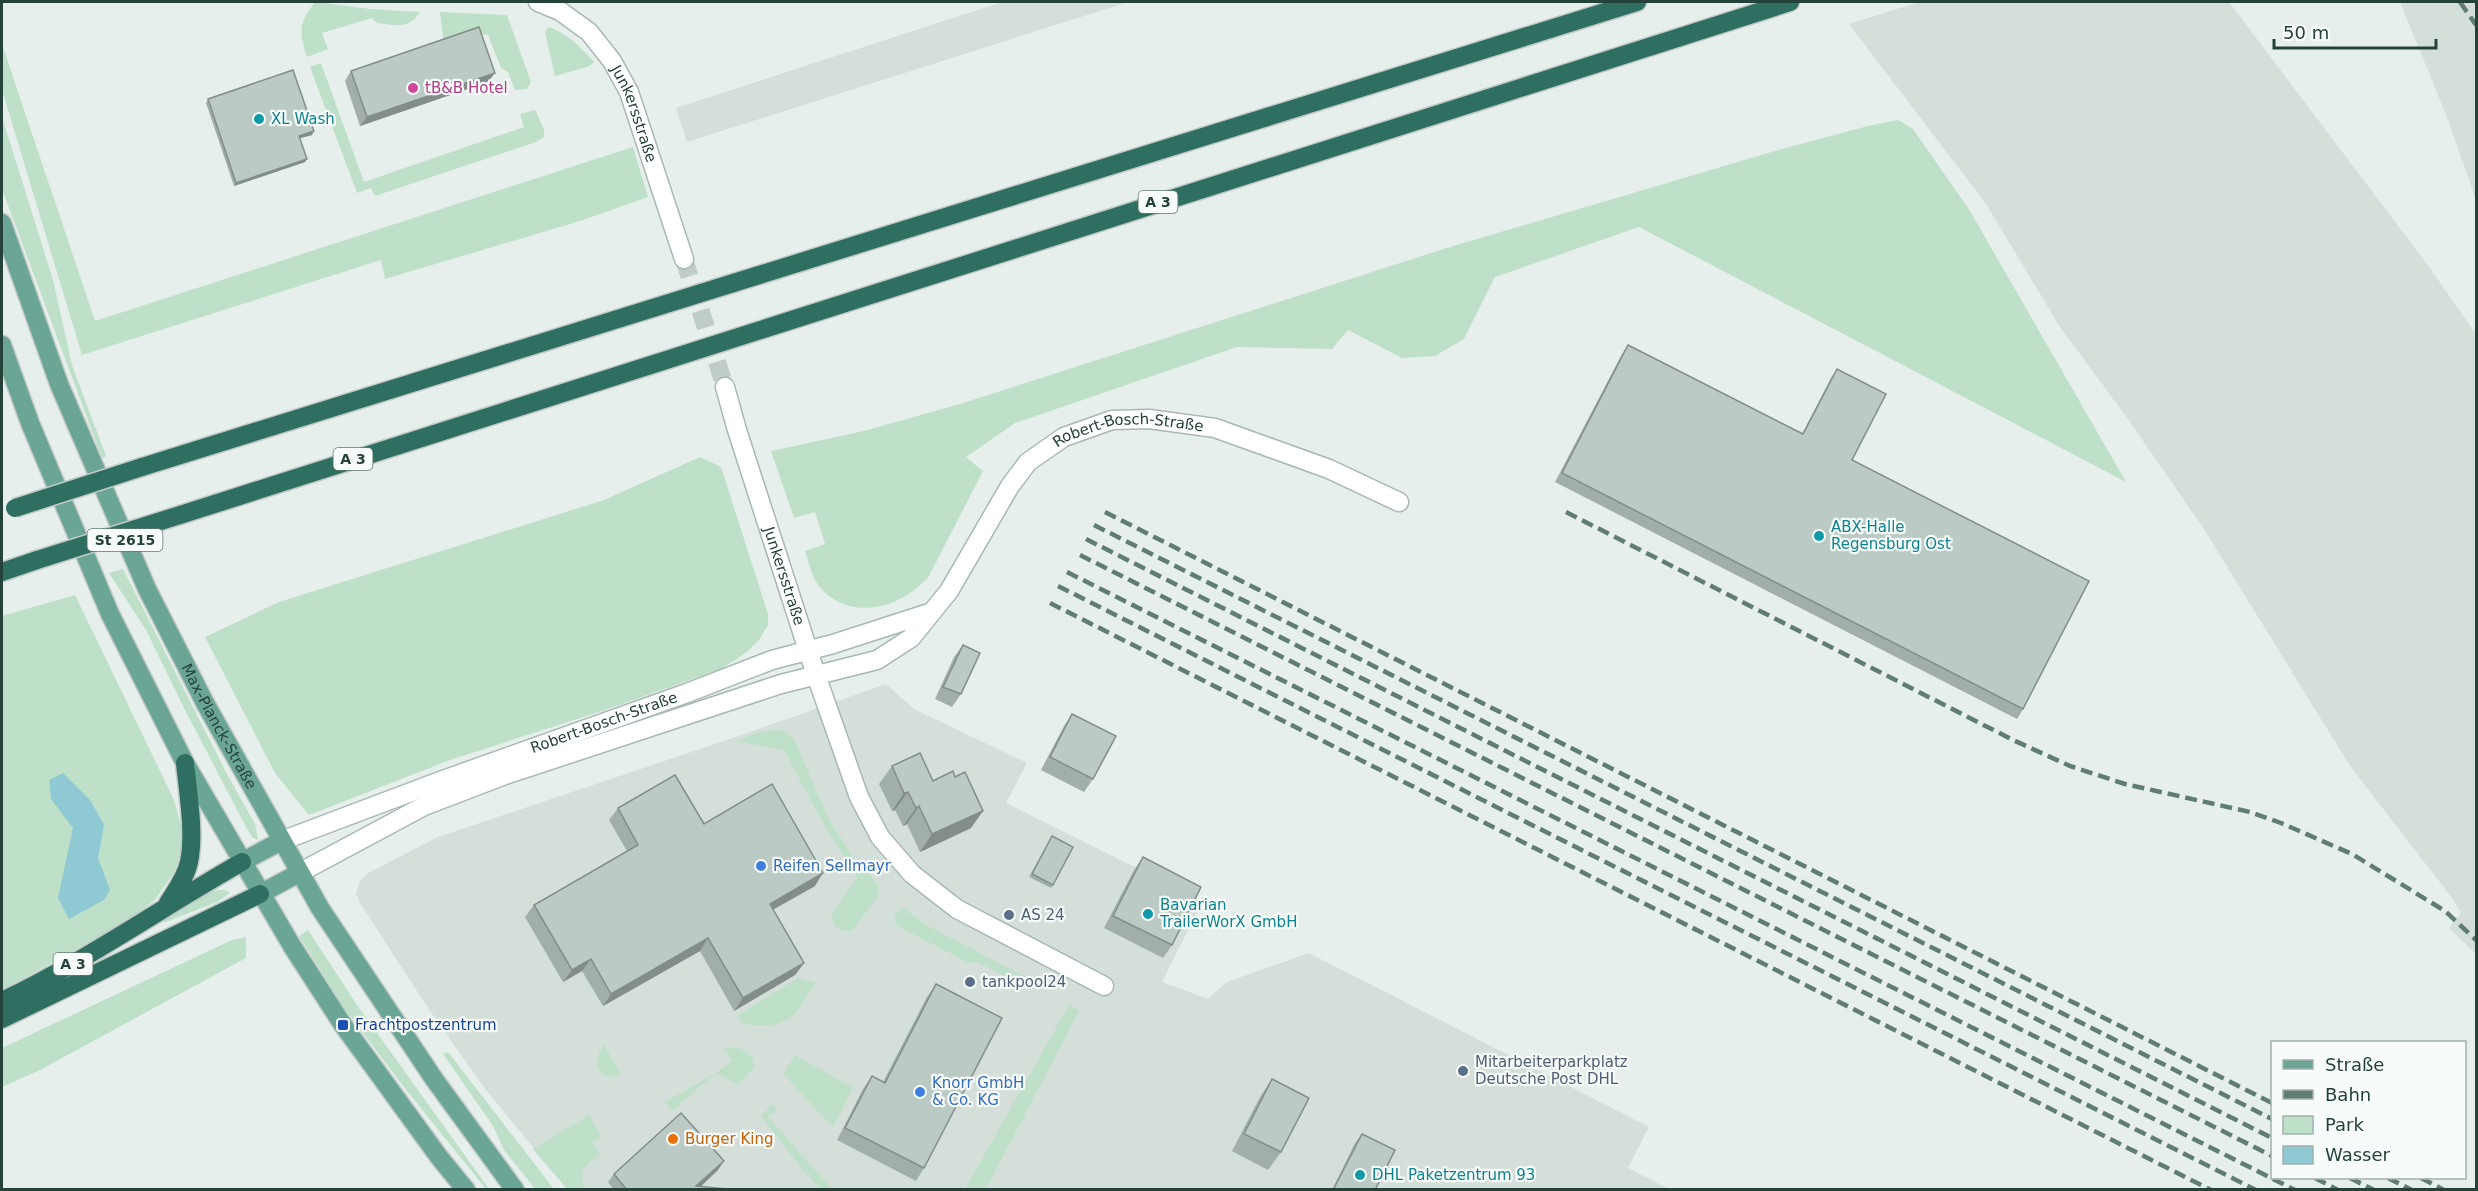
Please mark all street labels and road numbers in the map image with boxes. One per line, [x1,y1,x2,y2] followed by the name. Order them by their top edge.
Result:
[607,61,661,165] street label: Junkersstraße
[1138,191,1178,213] road number: A 3
[1049,410,1205,451] street label: Robert-Bosch-Straße
[334,448,372,470] road number: A 3
[759,523,808,628] street label: Junkersstraße
[88,529,162,551] road number: St 2615
[178,661,260,792] street label: Max-Planck-Straße
[528,688,680,757] street label: Robert-Bosch-Straße
[54,953,92,975] road number: A 3

